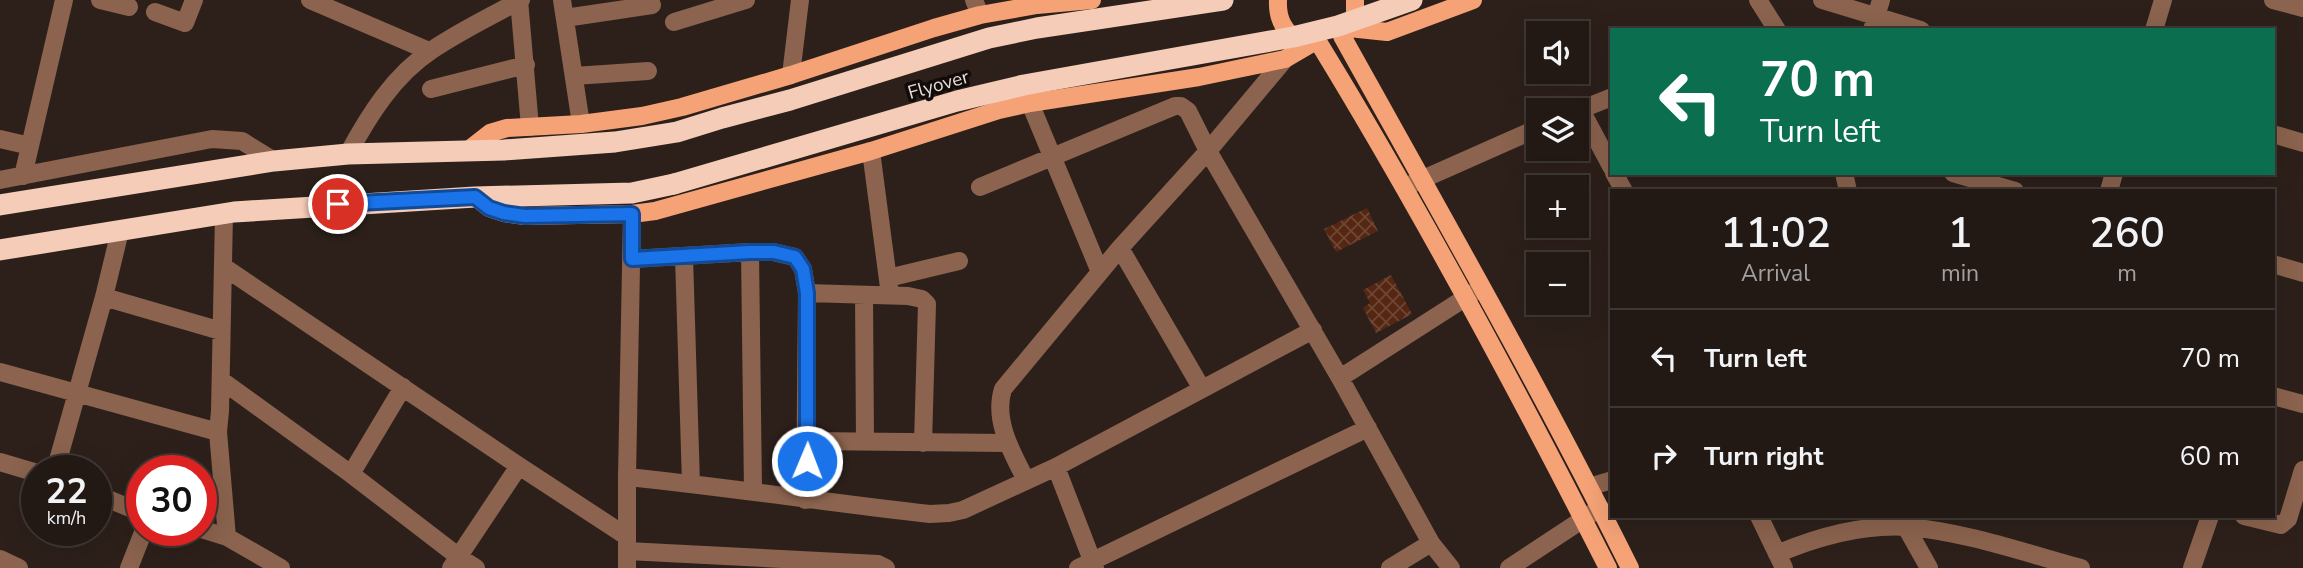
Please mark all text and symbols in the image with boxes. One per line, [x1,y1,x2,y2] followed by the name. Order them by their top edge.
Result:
[1526,21,1589,315] map controls
[1526,21,1589,84] button: sound
[1760,46,1875,113] text: 70 m
[1645,56,1736,147] icon: left
[905,64,972,106] street label: Flyover
[1526,98,1589,161] button: layers
[1760,110,1880,153] text: Turn left
[308,174,368,234] pin
[1526,175,1589,238] button: +
[319,185,357,223] icon: arrive
[1720,205,1831,262] text: 11:02
[1947,205,1973,262] text: 1
[2089,205,2165,262] text: 260
[1526,252,1589,315] button: −
[1741,258,1810,289] text: Arrival
[1941,258,1979,289] text: min
[2117,258,2137,289] text: m
[1645,339,1683,377] icon: left
[1704,341,1807,376] text: Turn left
[2180,341,2240,376] text: 70 m
[770,424,844,498] position arrow
[1645,437,1683,475] icon: right
[1704,439,1823,474] text: Turn right
[2180,439,2240,474] text: 60 m
[126,455,217,546] speed limit sign: 30
[45,468,88,515] text: 22
[47,506,86,530] text: km/h

